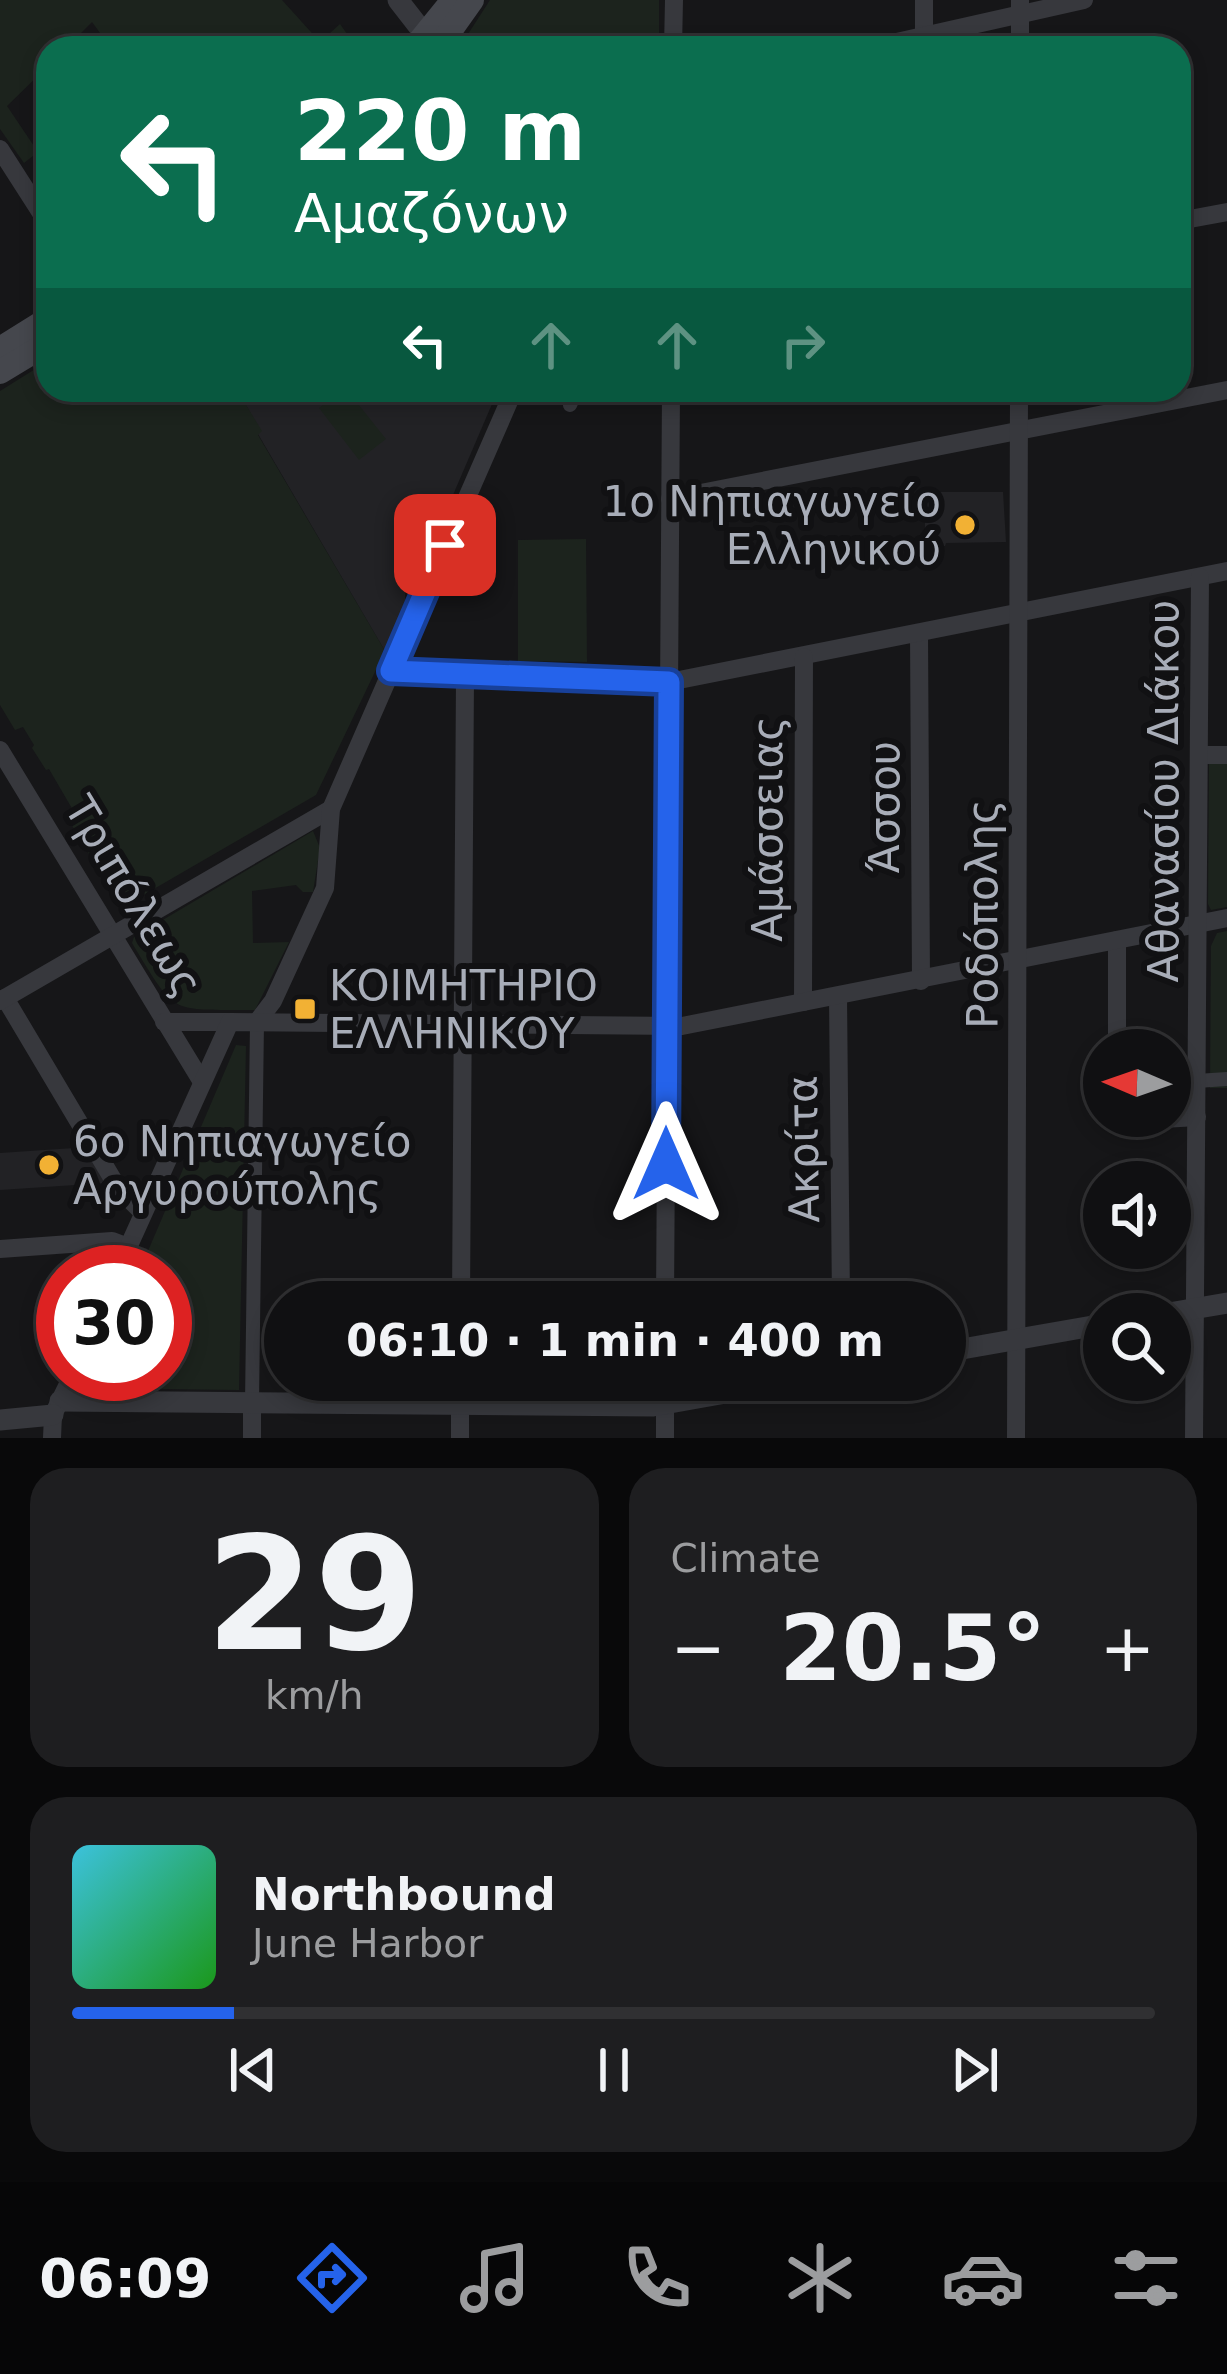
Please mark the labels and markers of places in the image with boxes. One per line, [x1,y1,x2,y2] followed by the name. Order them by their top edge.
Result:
[603,477,941,574] place label: 1ο Νηπιαγωγείο Ελληνικού
[394,494,496,596] pin
[952,512,978,538] marker: 1ο Νηπιαγωγείο Ελληνικού
[329,961,598,1058] place label: ΚΟΙΜΗΤΗΡΙΟ ΕΛΛΗΝΙΚΟΥ
[292,996,318,1022] marker: ΚΟΙΜΗΤΗΡΙΟ ΕΛΛΗΝΙΚΟΥ
[73,1117,411,1214] place label: 6ο Νηπιαγωγείο Αργυρούπολης
[36,1152,62,1178] marker: 6ο Νηπιαγωγείο Αργυρούπολης

